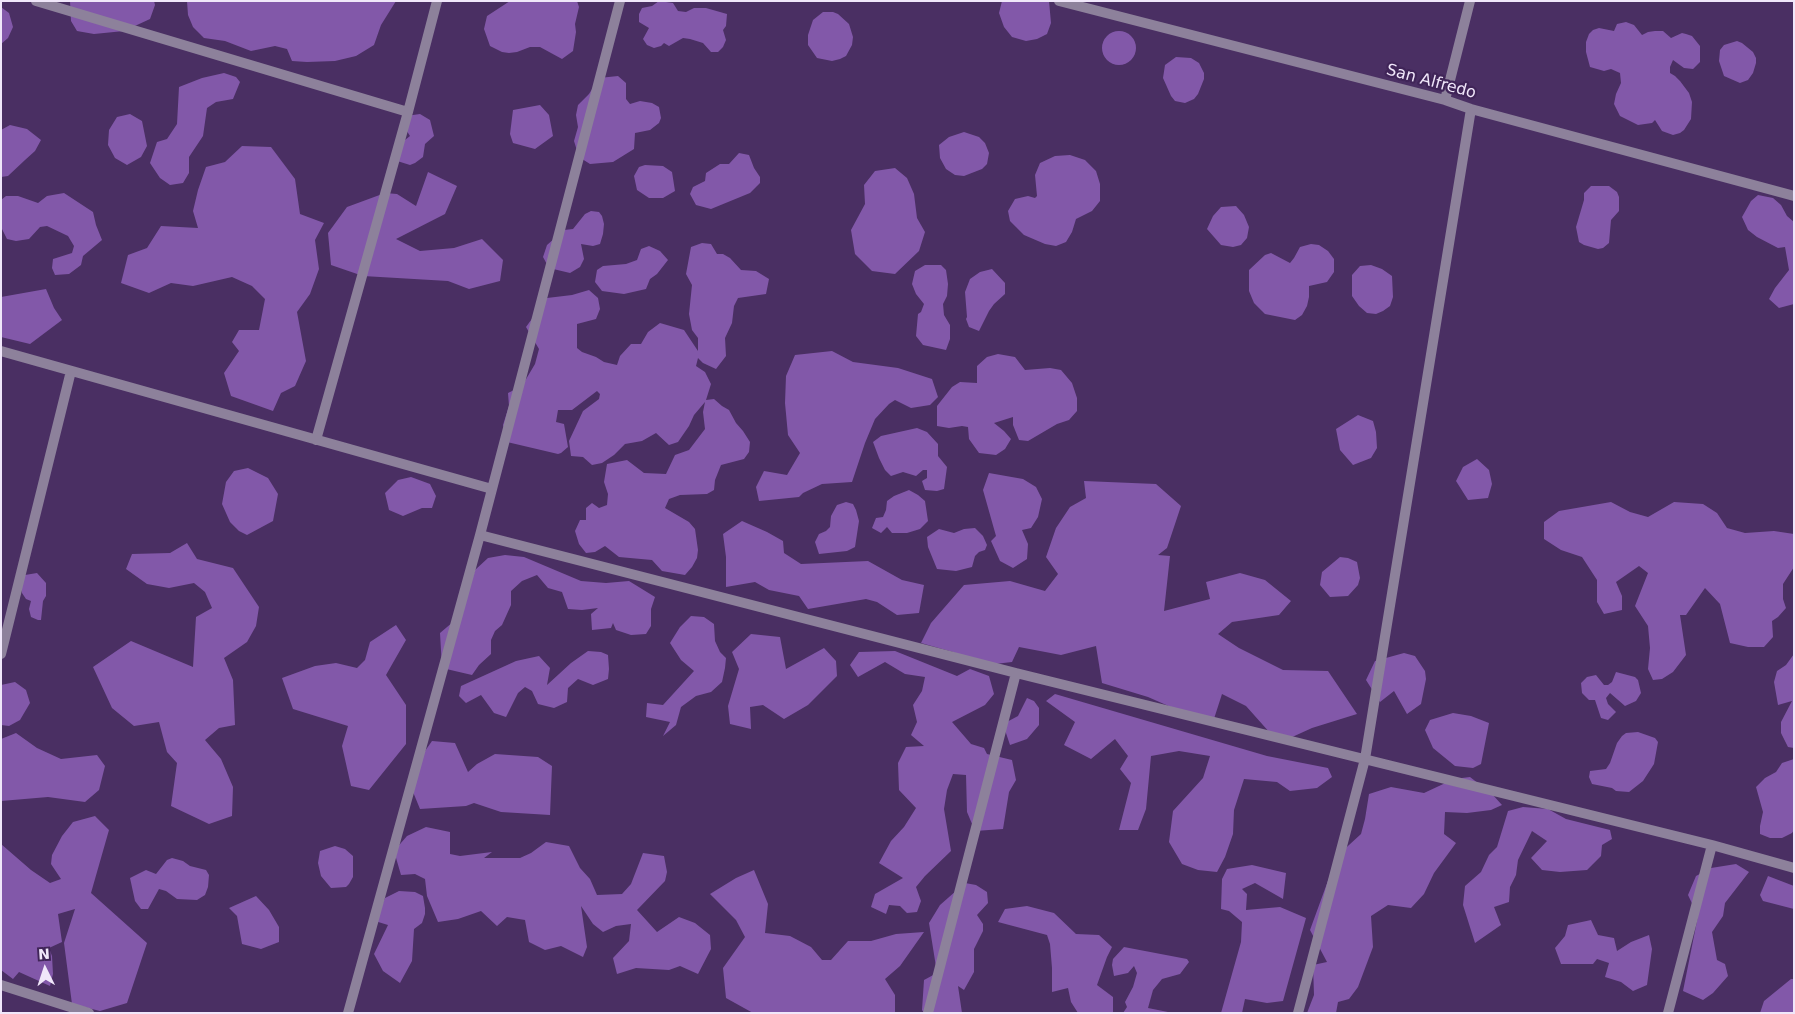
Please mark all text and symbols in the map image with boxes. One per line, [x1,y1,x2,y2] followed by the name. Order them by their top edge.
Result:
[1384,61,1478,103] street label: San Alfredo
[20,944,70,994] north arrow
[38,946,50,962] text: N

